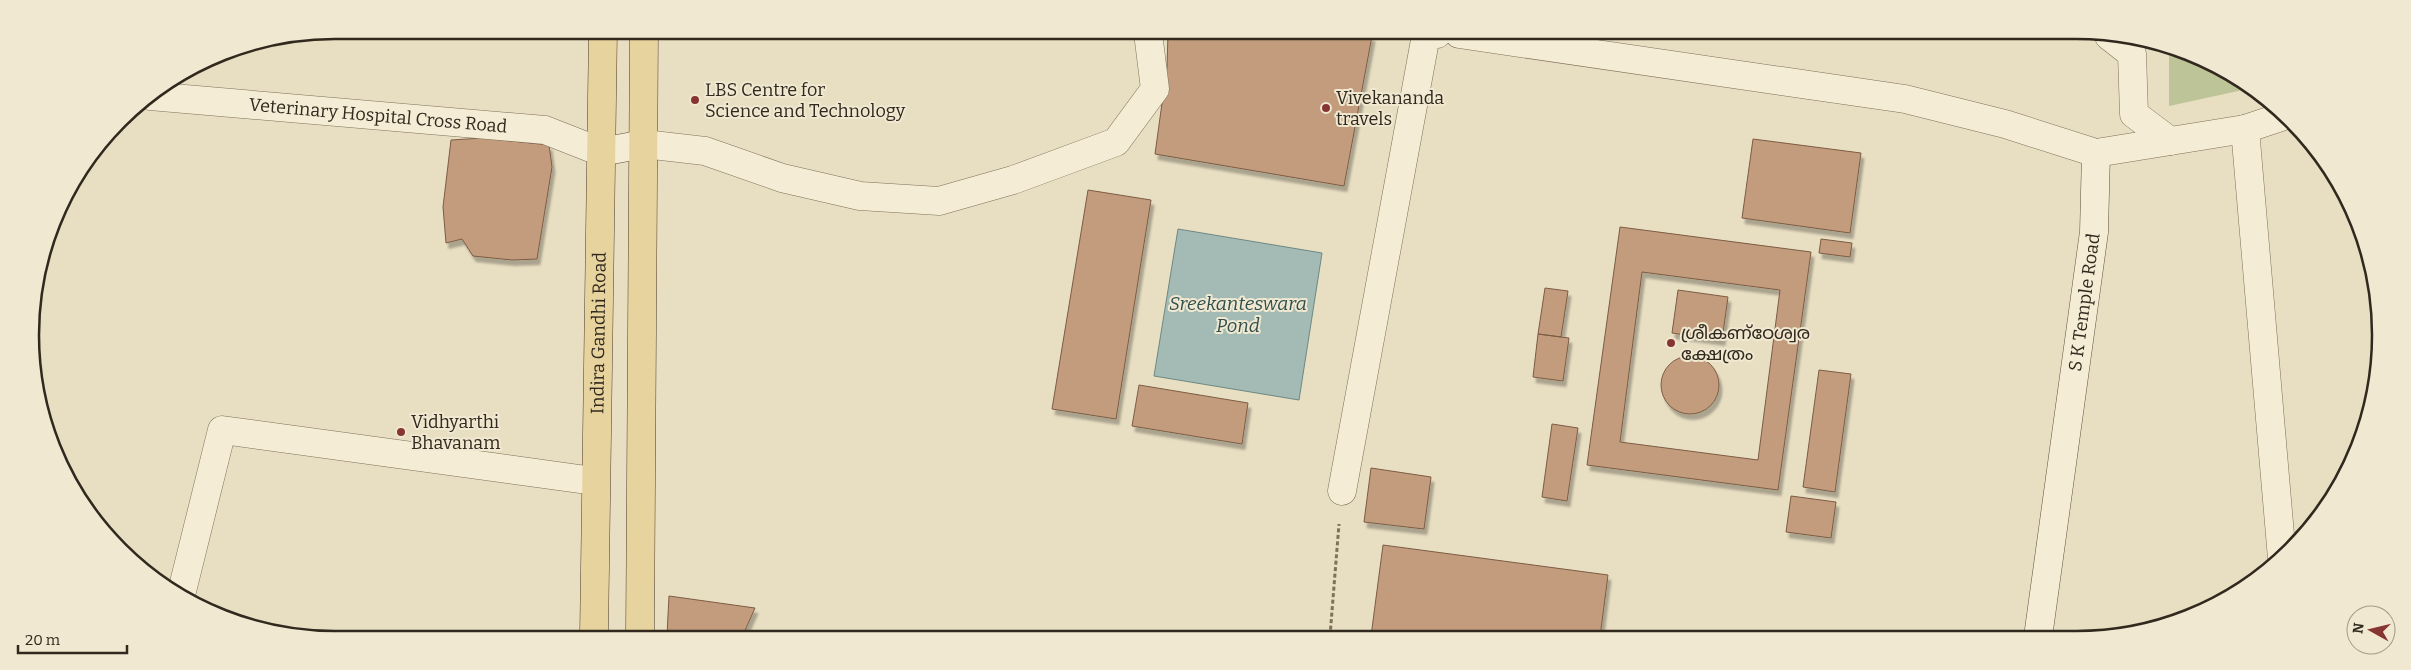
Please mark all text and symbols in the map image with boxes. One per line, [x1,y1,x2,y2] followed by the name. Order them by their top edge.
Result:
[705,79,906,122] place label: LBS Centre for Science and Technology
[1336,87,1444,130] place label: Vivekananda travels
[248,94,509,138] street label: Veterinary Hospital Cross Road
[689,94,701,106] marker: LBS Centre for Science and Technology
[1320,102,1332,114] marker: Vivekananda travels
[2064,231,2105,373] street label: S K Temple Road
[586,251,611,414] street label: Indira Gandhi Road
[1169,292,1307,337] water label: Sreekanteswara Pond
[1681,322,1810,365] place label: ശ്രീകണ്ഠേശ്വര ക്ഷേത്രം
[1665,337,1677,349] marker: ശ്രീകണ്ഠേശ്വര ക്ഷേത്രം
[411,411,500,454] place label: Vidhyarthi Bhavanam
[395,426,407,438] marker: Vidhyarthi Bhavanam
[2346,605,2396,655] north arrow
[18,622,126,654] scale bar
[2349,622,2368,635] text: N
[25,631,61,649] text: 20 m

